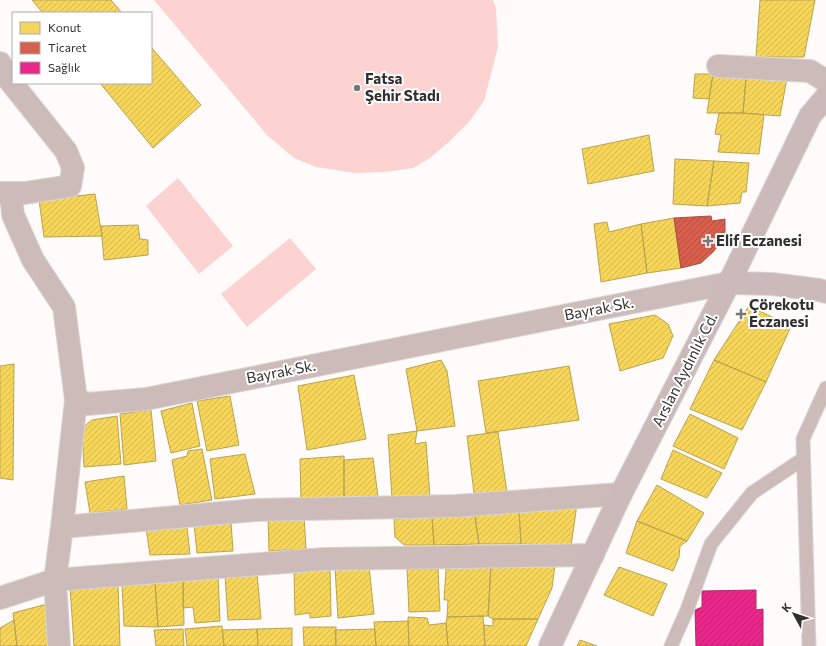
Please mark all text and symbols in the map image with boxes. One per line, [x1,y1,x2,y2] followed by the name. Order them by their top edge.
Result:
[12,12,152,84] legend
[48,20,81,34] text: Konut
[48,40,87,54] text: Ticaret
[48,60,81,74] text: Sağlık
[365,69,440,104] place label: Fatsa Şehir Stadı
[352,83,362,93] marker: Fatsa Şehir Stadı
[716,231,802,249] place label: Elif Eczanesi
[703,236,713,246] marker: Elif Eczanesi
[563,292,635,324] street label: Bayrak Sk.
[749,295,814,330] place label: Çörekotu Eczanesi
[648,309,721,430] street label: Arslan Aydınlık Cd.
[736,309,746,319] marker: Çörekotu Eczanesi
[245,355,317,387] street label: Bayrak Sk.
[774,594,814,634] north arrow
[779,600,794,614] text: K

